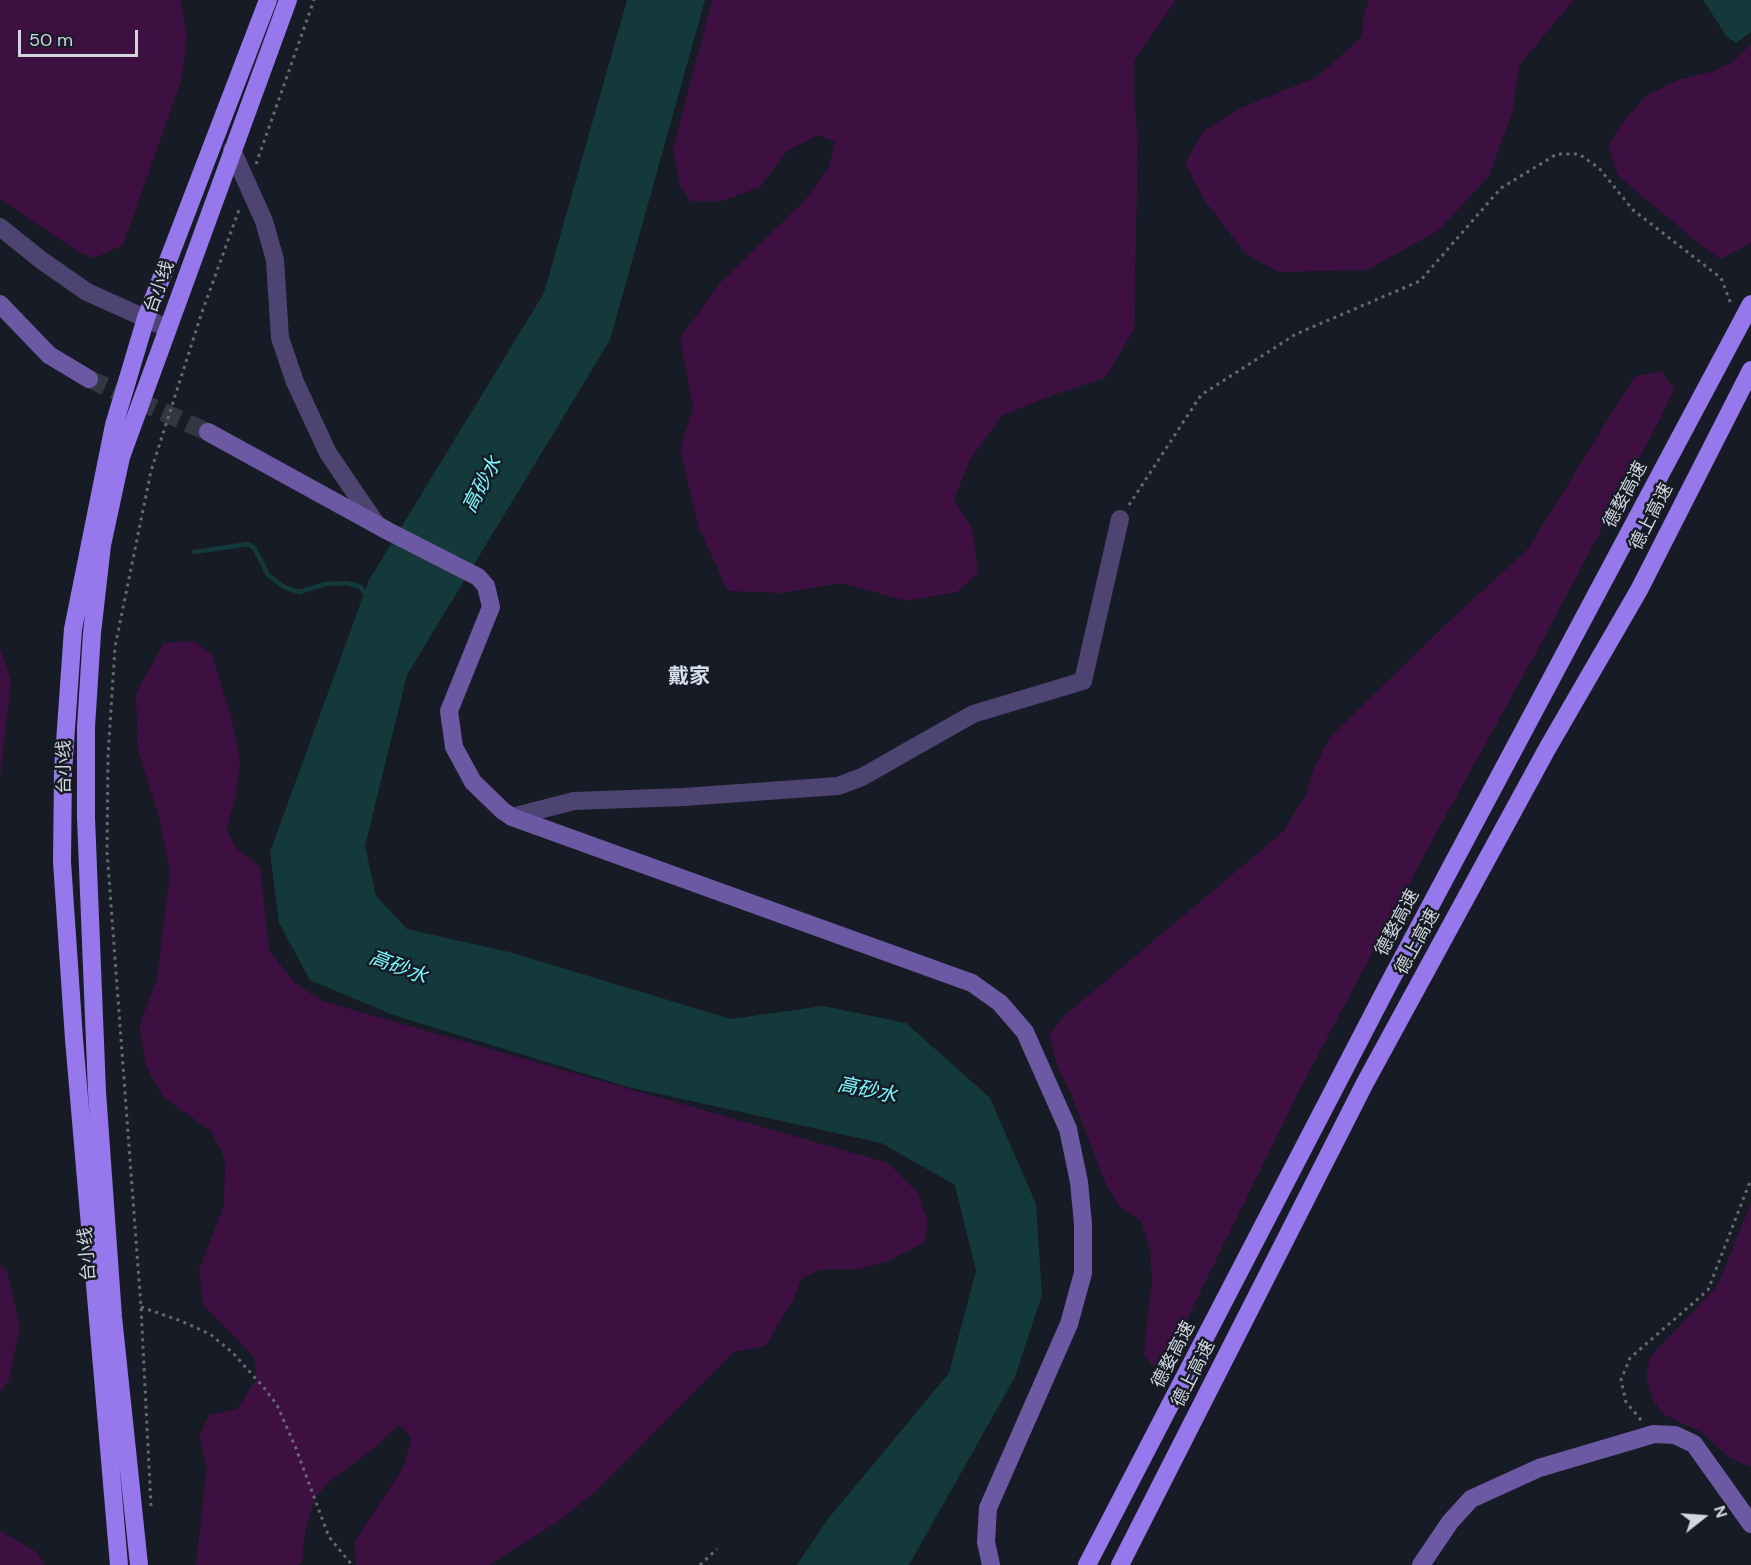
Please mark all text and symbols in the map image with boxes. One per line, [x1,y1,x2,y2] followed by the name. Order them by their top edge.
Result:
[21,18,141,56] scale bar
[29,28,73,52] text: 50 m
[141,258,179,316] street label: 台小线
[458,453,508,517] water label: 高砂水
[1600,458,1652,532] street label: 德婺高速
[1626,480,1678,554] street label: 德上高速
[668,664,710,690] district label: 戴家
[54,740,76,794] street label: 台小线
[1372,886,1424,960] street label: 德婺高速
[1391,905,1445,979] street label: 德上高速
[366,946,430,990] water label: 高砂水
[835,1073,899,1109] water label: 高砂水
[75,1226,101,1282] street label: 台小线
[1148,1318,1200,1392] street label: 德婺高速
[1168,1337,1220,1411] street label: 德上高速
[1673,1487,1733,1547] north arrow
[1709,1503,1732,1520] text: N

